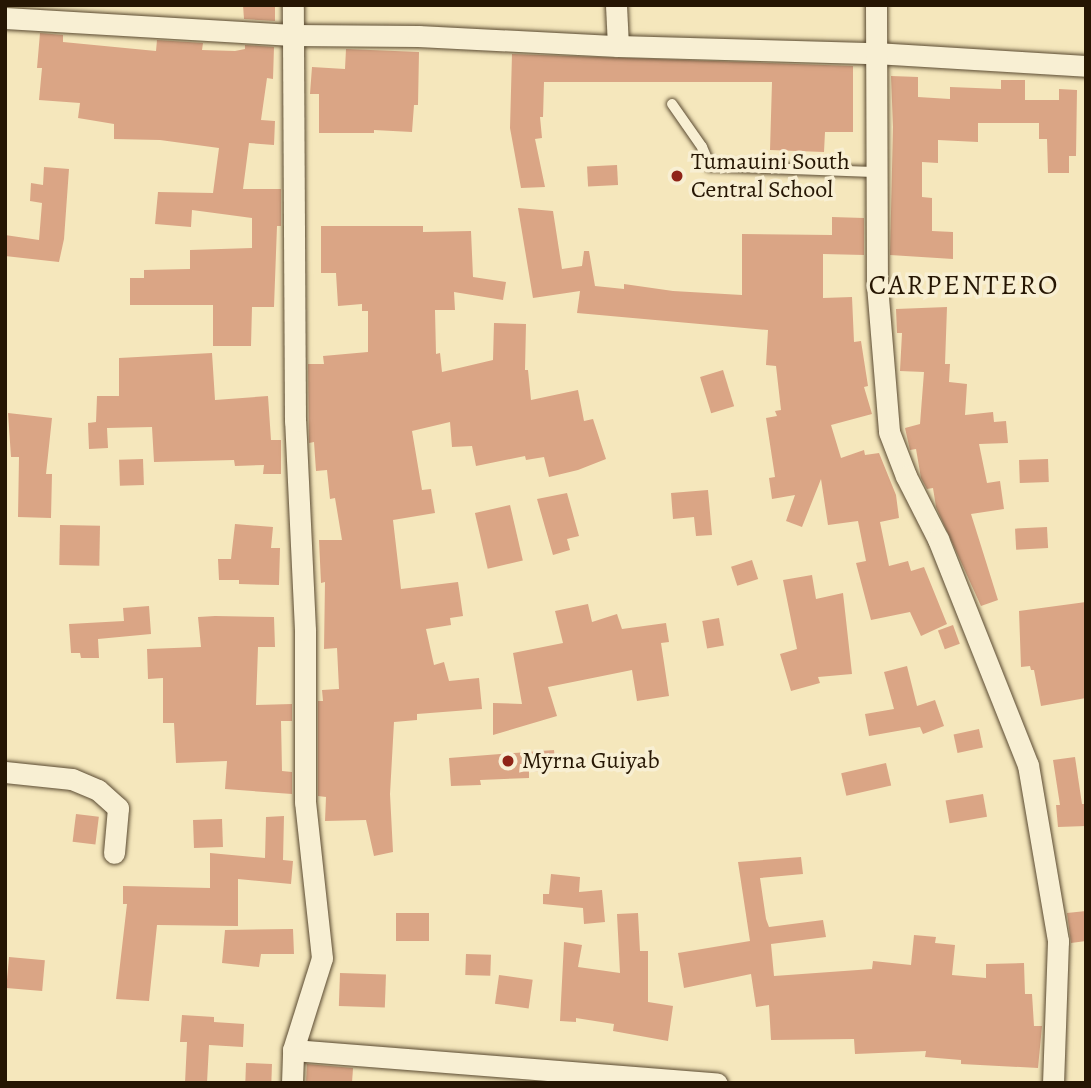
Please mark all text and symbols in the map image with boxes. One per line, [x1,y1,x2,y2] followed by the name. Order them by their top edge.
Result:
[691,148,850,204] place label: Tumauini South Central School
[669,168,685,184] marker: Tumauini South Central School
[870,268,1058,302] district label: CARPENTERO
[522,747,660,775] place label: Myrna Guiyab
[500,753,516,769] marker: Myrna Guiyab

